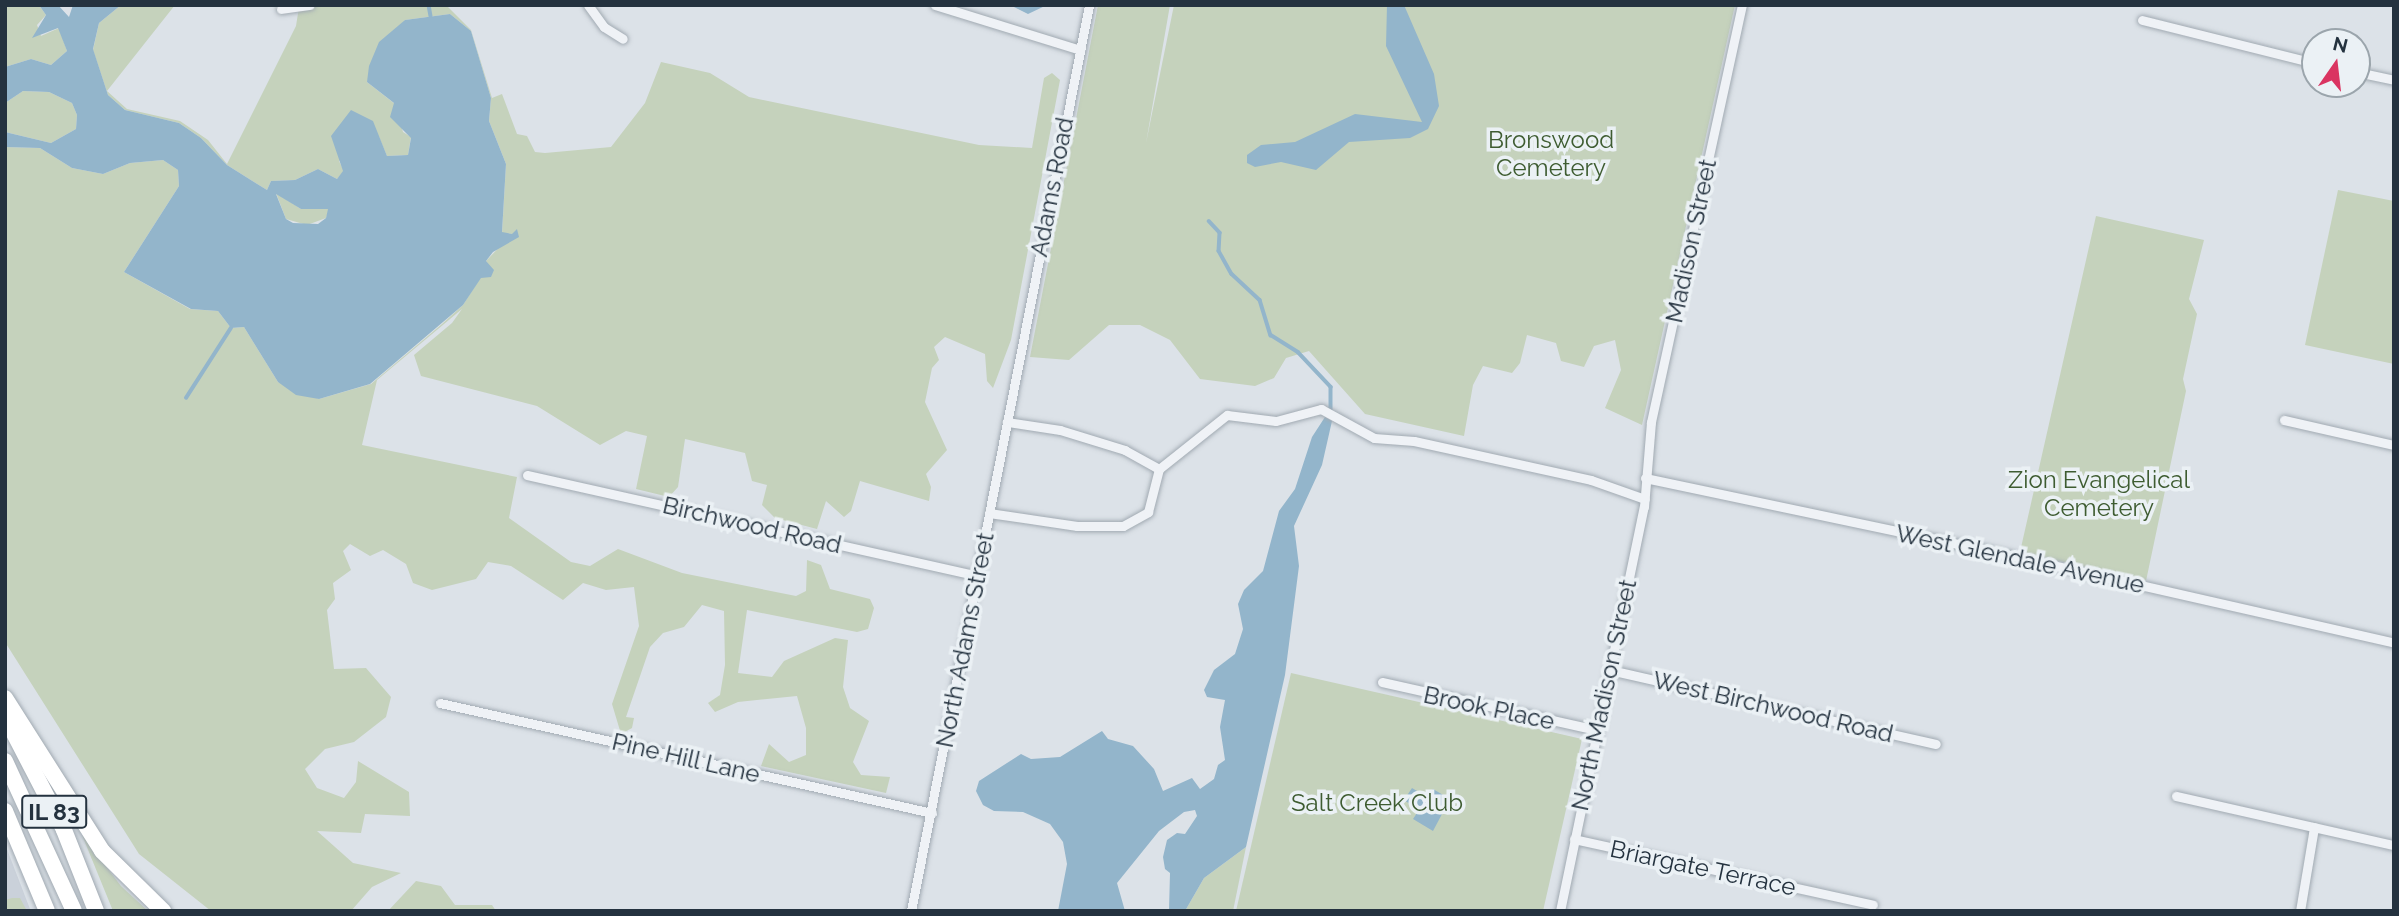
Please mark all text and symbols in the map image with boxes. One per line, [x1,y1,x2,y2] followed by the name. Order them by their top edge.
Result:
[2301,28,2371,98] north arrow
[2331,32,2350,57] text: N
[1024,115,1080,259] street label: Adams Road
[1488,126,1614,182] park label: Bronswood Cemetery
[1660,156,1722,326] street label: Madison Street
[2008,466,2190,522] park label: Zion Evangelical Cemetery
[660,490,844,560] street label: Birchwood Road
[1893,519,2147,599] street label: West Glendale Avenue
[930,530,1000,750] street label: North Adams Street
[1565,577,1643,813] street label: North Madison Street
[1650,665,1896,749] street label: West Birchwood Road
[1421,680,1557,736] street label: Brook Place
[609,727,763,789] street label: Pine Hill Lane
[1291,789,1463,817] park label: Salt Creek Club
[21,792,87,832] road number: IL 83
[1607,834,1799,902] street label: Briargate Terrace

